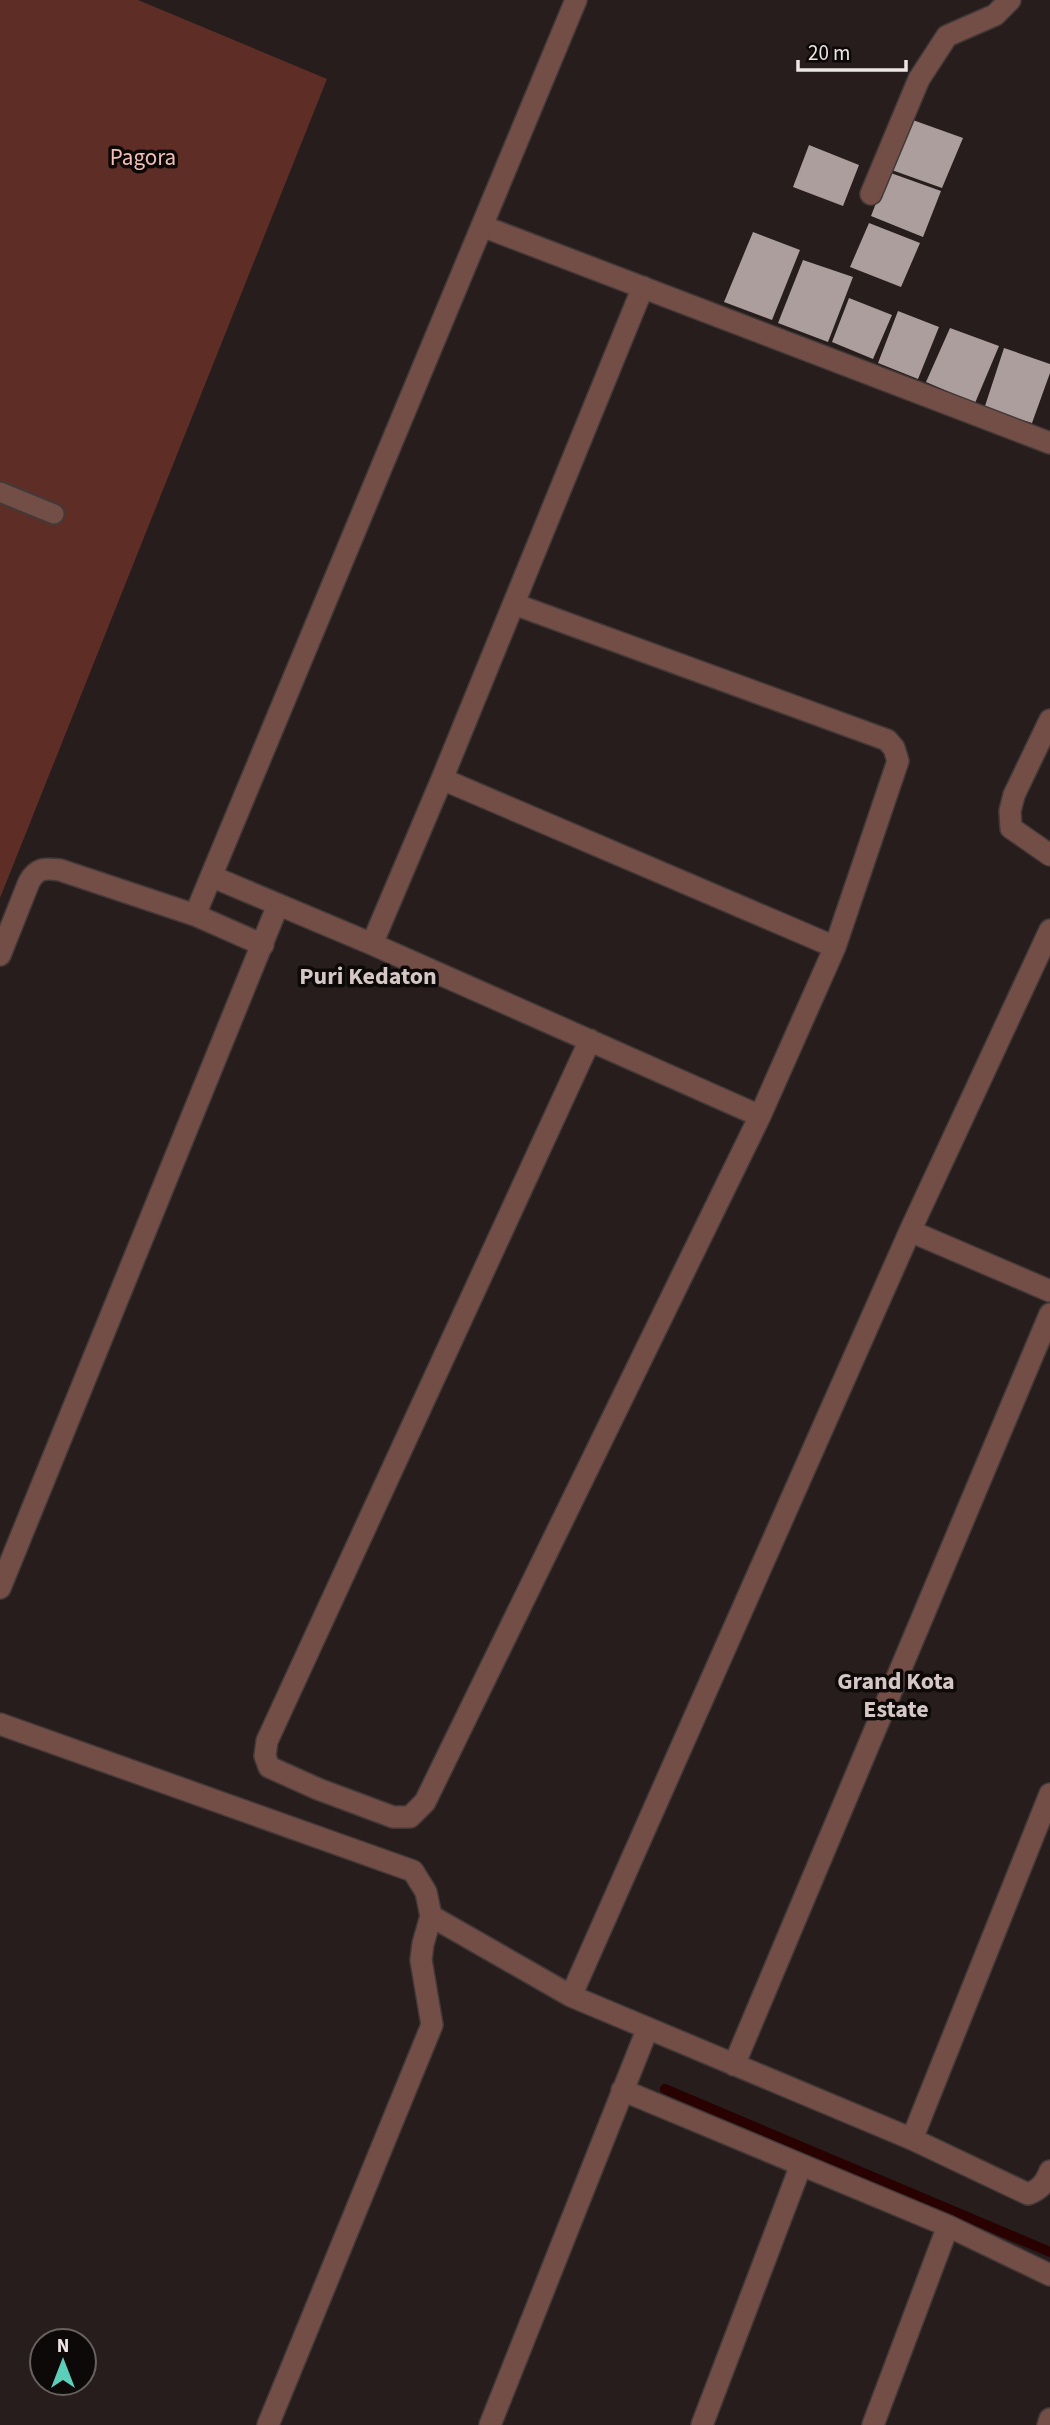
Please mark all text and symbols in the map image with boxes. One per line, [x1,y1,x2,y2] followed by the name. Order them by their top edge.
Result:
[798,28,906,72] scale bar
[808,38,850,68] text: 20 m
[110,141,176,174] park label: Pagora
[299,959,437,994] district label: Puri Kedaton
[837,1664,955,1727] district label: Grand Kota Estate
[28,2327,98,2397] north arrow
[57,2333,69,2360] text: N

